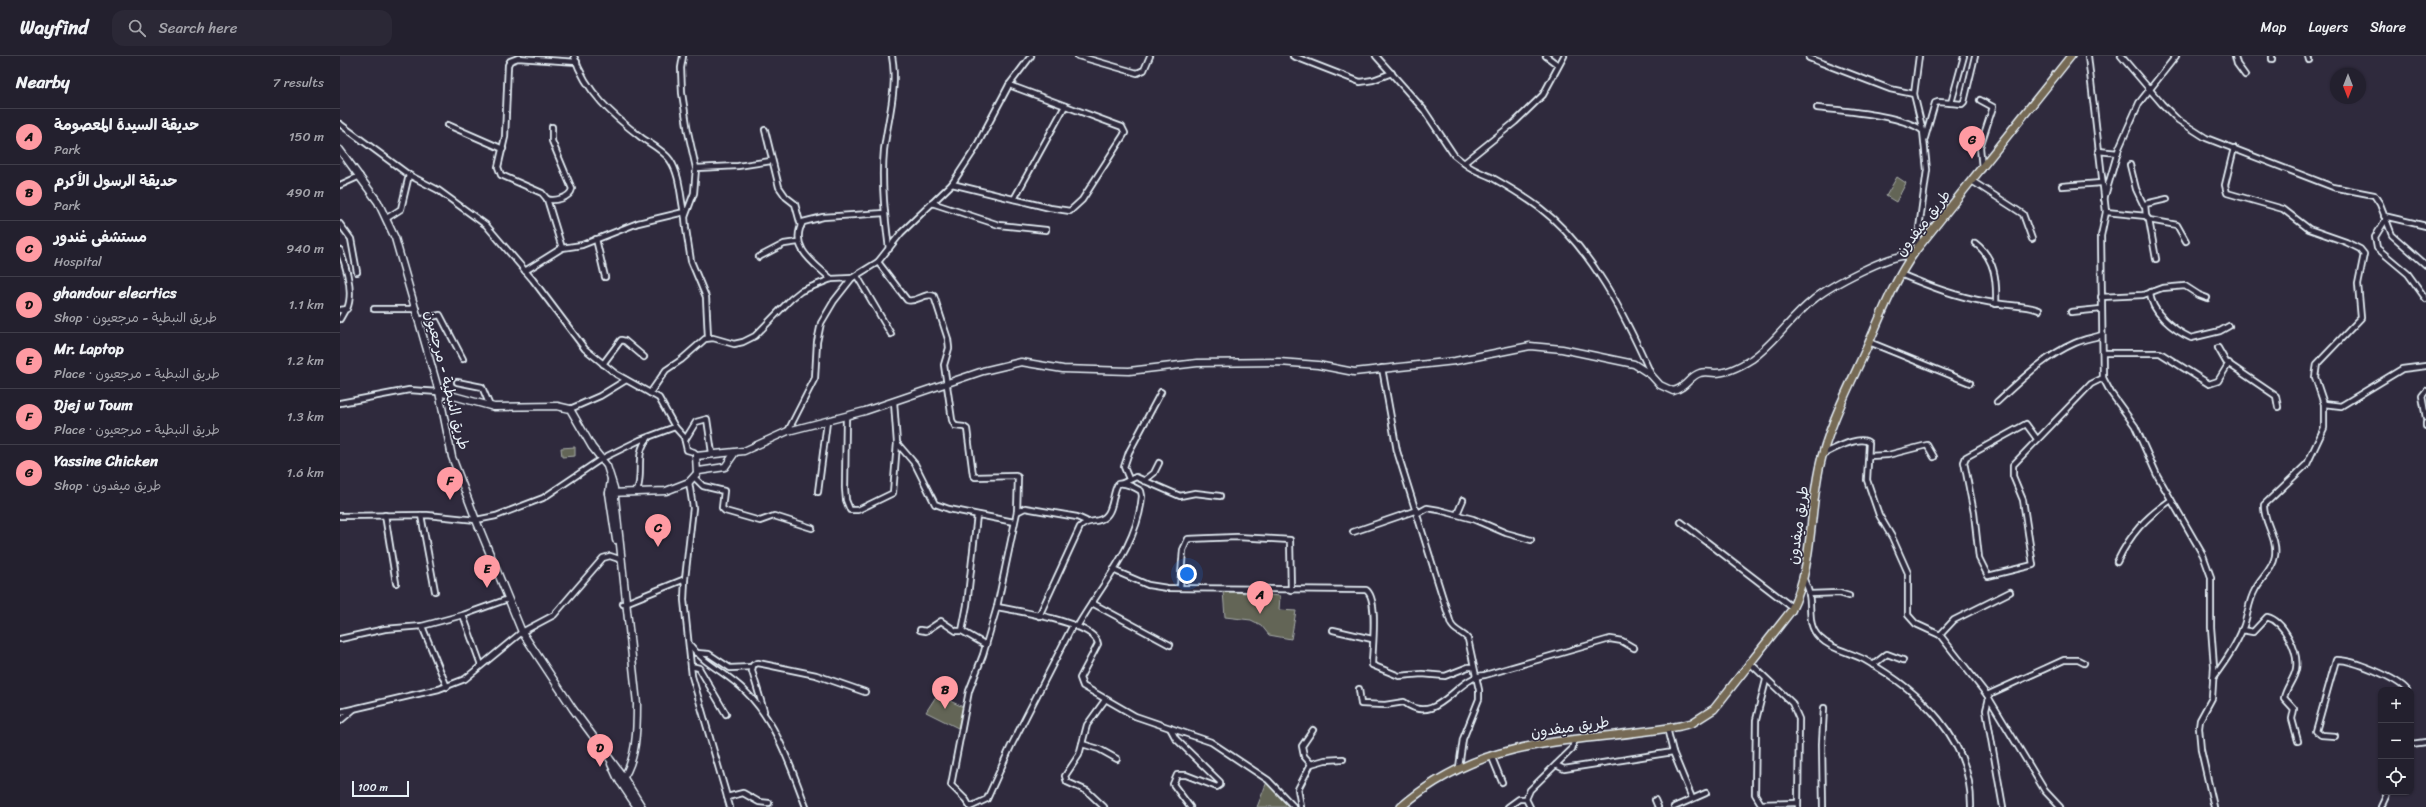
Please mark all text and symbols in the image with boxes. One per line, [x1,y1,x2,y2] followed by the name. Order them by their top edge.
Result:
[112,10,392,46] search box
[20,11,88,44] text: Wayfind
[158,15,237,41] text: Search here
[2261,15,2286,40] text: Map
[2308,15,2348,40] text: Layers
[2370,15,2406,40] text: Share
[126,17,148,39] icon: search
[16,67,70,97] text: Nearby
[2330,68,2366,104] north arrow
[273,71,324,94] text: 7 results
[54,112,199,138] text: حديقة السيدة المعصومة
[25,125,33,148] text: A
[289,125,324,148] text: 150 m
[1959,126,1985,159] pin: G
[54,138,81,161] text: Park
[54,168,177,194] text: حديقة الرسول الأكرم
[25,181,33,204] text: B
[286,181,324,204] text: 490 m
[1888,184,1958,262] street label: طريق ميفدون
[54,194,81,217] text: Park
[54,224,147,250] text: مستشفى غندور
[25,237,33,260] text: C
[286,237,324,260] text: 940 m
[54,250,102,273] text: Hospital
[54,280,177,306] text: ghandour elecrtics
[25,293,33,316] text: D
[289,293,324,316] text: 1.1 km
[54,306,217,329] text: Shop · طريق النبطية - مرجعيون
[417,307,477,453] street label: طريق النبطية - مرجعيون
[54,336,124,362] text: Mr. Laptop
[25,349,33,372] text: E
[287,349,324,372] text: 1.2 km
[54,362,220,385] text: Place · طريق النبطية - مرجعيون
[54,392,133,418] text: Djej w Toum
[25,405,33,428] text: F
[287,405,324,428] text: 1.3 km
[54,418,220,441] text: Place · طريق النبطية - مرجعيون
[54,448,158,474] text: Yassine Chicken
[25,461,33,484] text: G
[287,461,324,484] text: 1.6 km
[437,467,463,500] pin: F
[54,474,161,497] text: Shop · طريق ميفدون
[1780,484,1816,566] street label: طريق ميفدون
[645,514,671,547] pin: C
[474,555,500,588] pin: E
[1177,564,1197,584] your location
[1247,581,1273,614] pin: A
[932,676,958,709] pin: B
[2378,687,2414,795] map controls
[2378,687,2414,723] button: +
[1529,709,1611,745] street label: طريق ميفدون
[2378,723,2414,759] button: −
[587,734,613,767] pin: D
[2378,759,2414,795] button: locate
[358,778,388,797] text: 100 m
[352,779,409,798] scale bar

